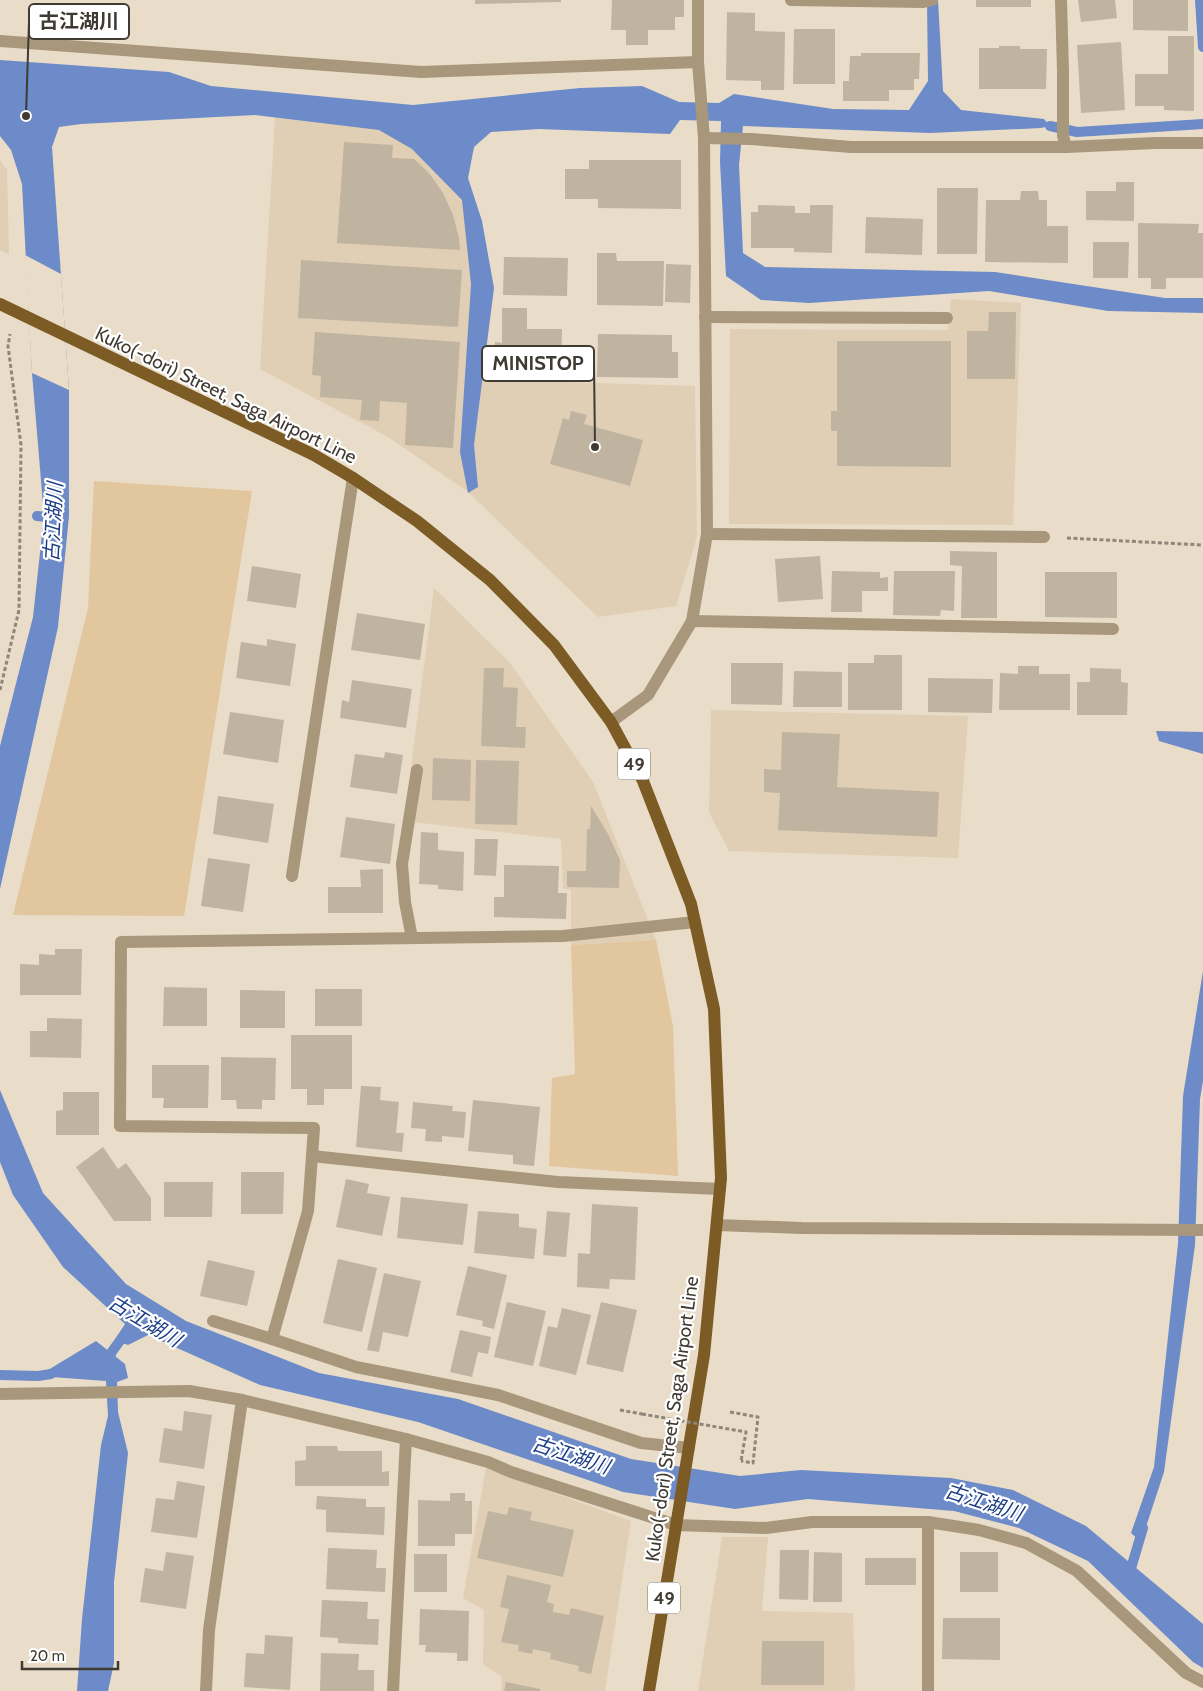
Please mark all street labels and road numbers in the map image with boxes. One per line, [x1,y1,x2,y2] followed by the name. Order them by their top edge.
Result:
[92,322,361,469] street label: Kuko(-dori) Street, Saga Airport Line
[618,749,650,780] road number: 49
[641,1275,703,1563] street label: Kuko(-dori) Street, Saga Airport Line
[648,1582,680,1614] road number: 49

